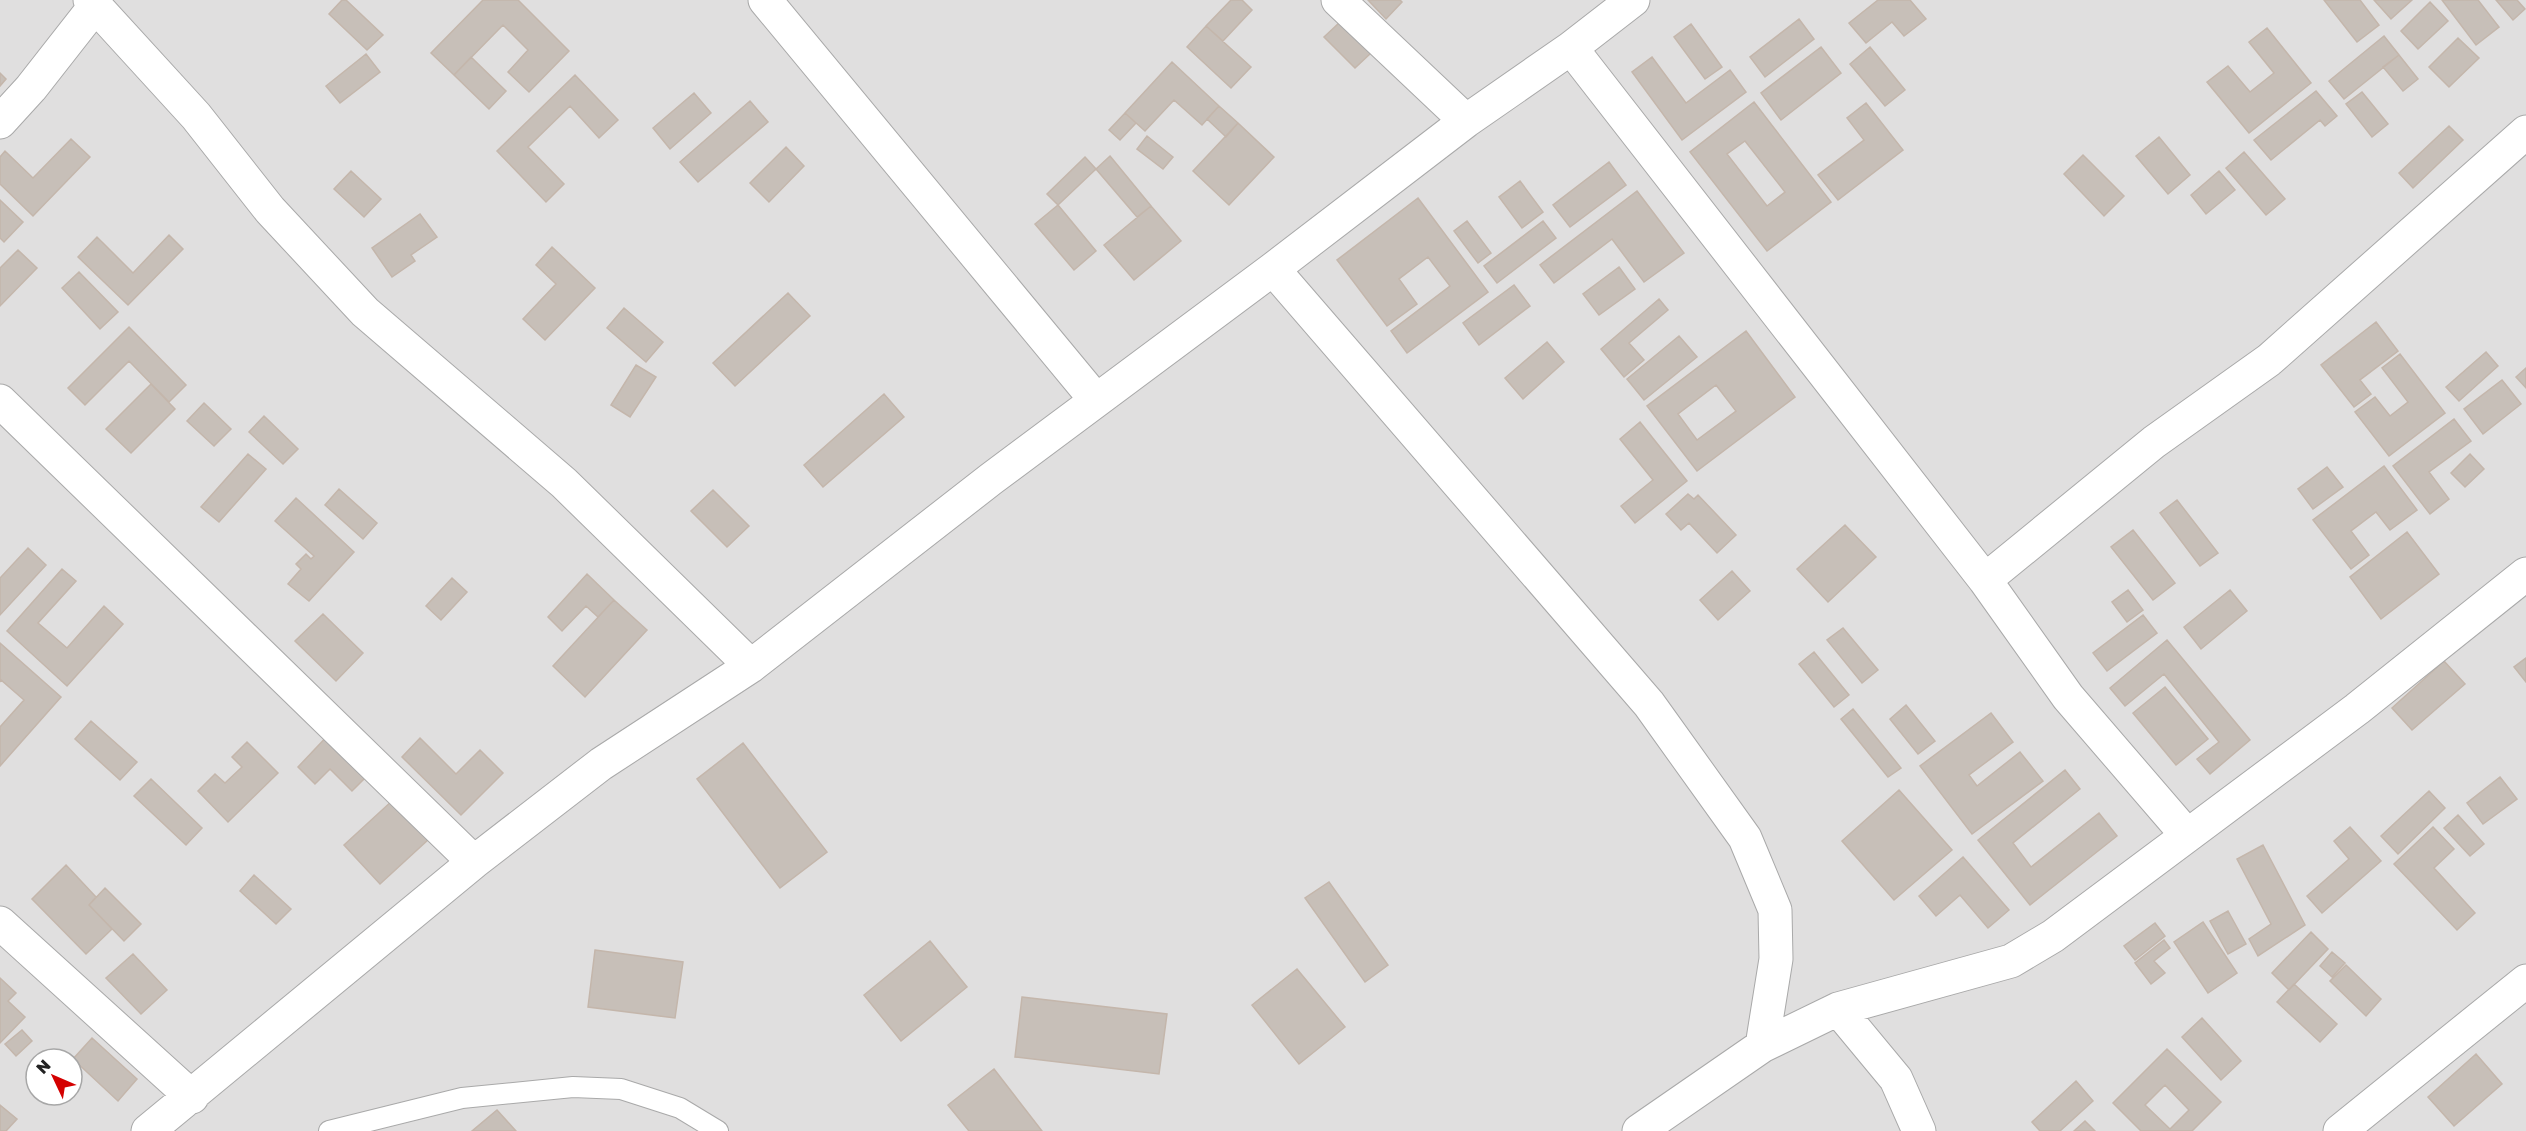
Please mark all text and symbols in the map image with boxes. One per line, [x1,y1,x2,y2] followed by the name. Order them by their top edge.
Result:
[24,1047,84,1107] north arrow
[32,1055,55,1078] text: N

